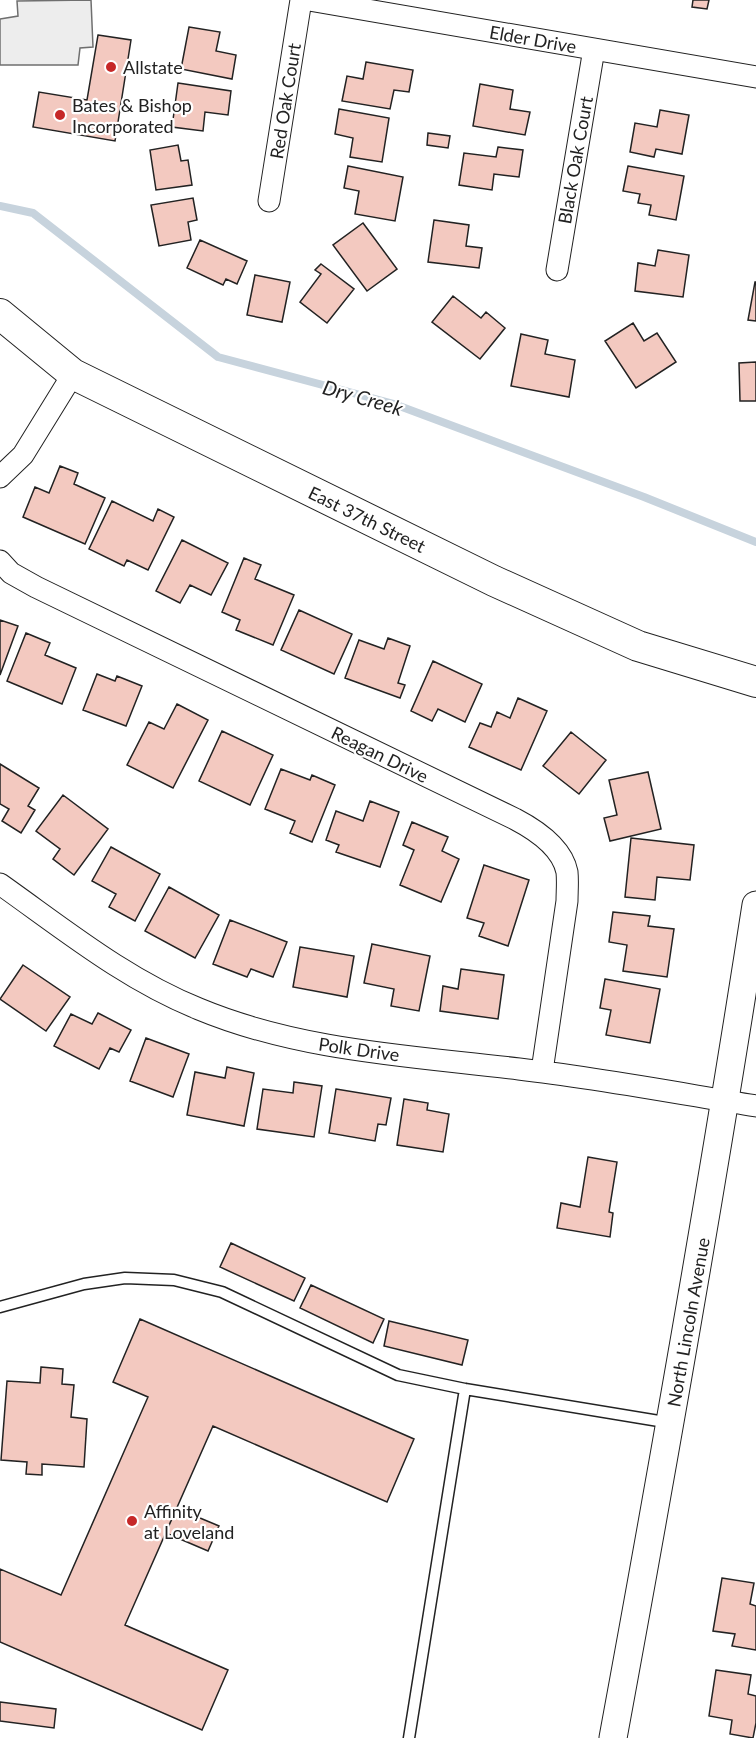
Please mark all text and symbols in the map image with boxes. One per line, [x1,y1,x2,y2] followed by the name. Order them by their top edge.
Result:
[488,21,578,57] street label: Elder Drive
[265,41,305,160] street label: Red Oak Court
[123,56,183,78] place label: Allstate
[104,60,118,74] marker: Allstate
[72,94,192,137] place label: Bates & Bishop Incorporated
[553,94,597,225] street label: Black Oak Court
[53,108,67,122] marker: Bates & Bishop Incorporated
[320,374,406,420] water label: Dry Creek
[305,481,430,557] street label: East 37th Street
[328,721,432,787] street label: Reagan Drive
[317,1032,401,1066] street label: Polk Drive
[662,1236,714,1408] street label: North Lincoln Avenue
[144,1500,234,1543] place label: Affinity at Loveland
[125,1514,139,1528] marker: Affinity at Loveland

